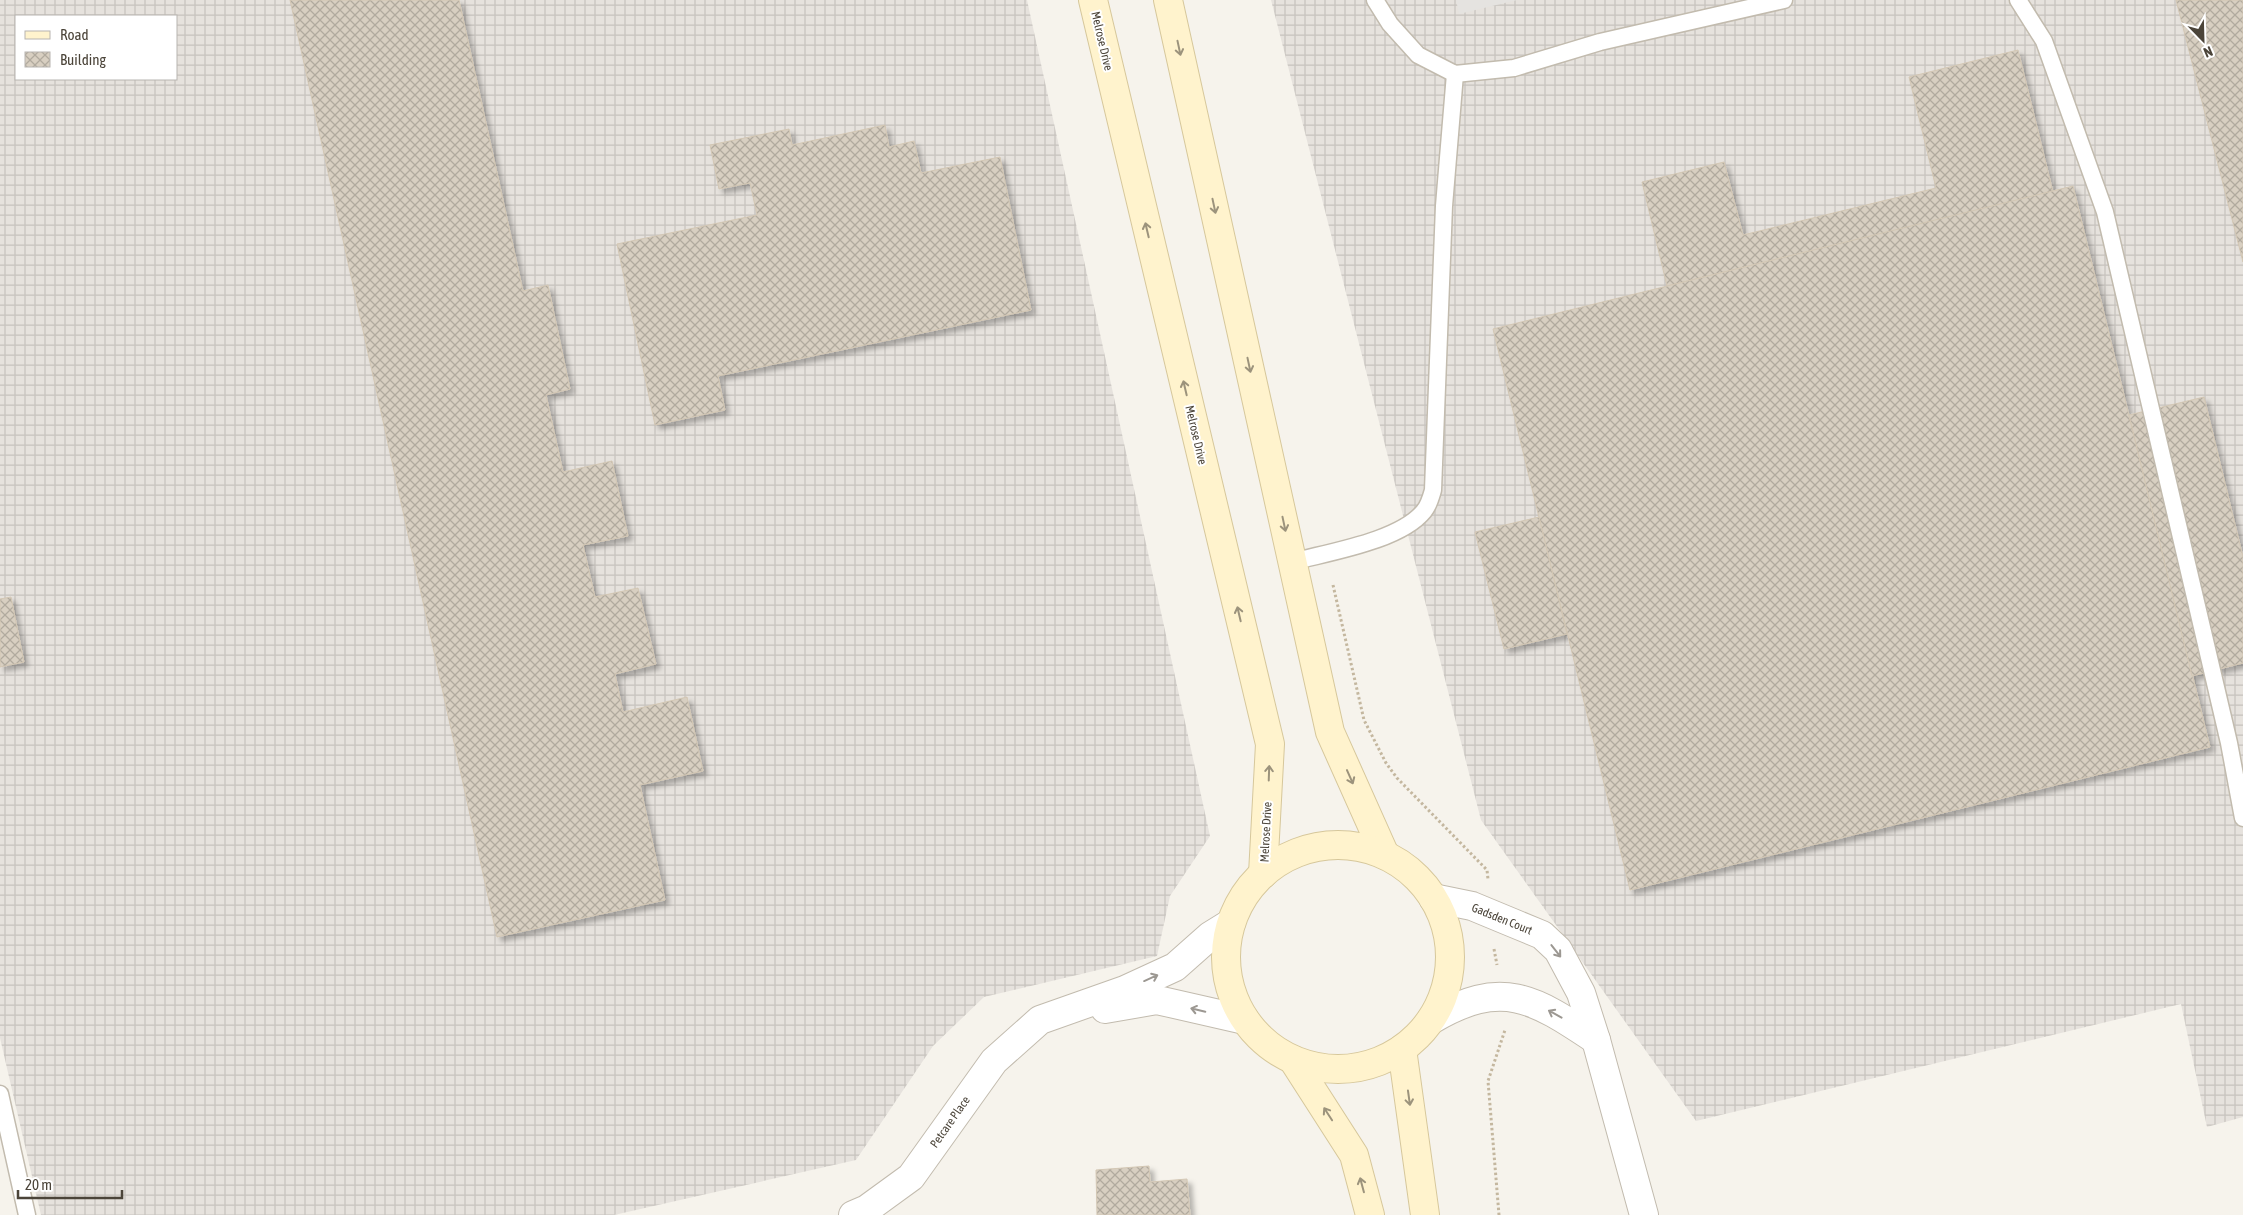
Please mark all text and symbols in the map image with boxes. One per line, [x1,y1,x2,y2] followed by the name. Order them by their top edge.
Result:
[1088,10,1116,72] street label: Melrose Drive
[15,15,178,80] legend
[2178,15,2228,65] north arrow
[60,26,89,43] text: Road
[1175,39,1184,55] one-way arrow
[2201,43,2215,61] text: N
[60,51,106,68] text: Building
[1209,198,1219,214] one-way arrow
[1142,222,1151,238] one-way arrow
[1244,357,1254,373] one-way arrow
[1180,381,1189,397] one-way arrow
[1182,404,1210,466] street label: Melrose Drive
[1279,515,1289,531] one-way arrow
[1234,607,1243,623] one-way arrow
[1264,765,1273,781] one-way arrow
[1345,769,1355,784] one-way arrow
[1257,801,1275,863] street label: Melrose Drive
[1470,900,1535,938] street label: Gadsden Court
[1550,944,1561,957] one-way arrow
[1143,973,1158,983] one-way arrow
[1190,1004,1206,1014] one-way arrow
[1548,1008,1563,1018] one-way arrow
[1404,1089,1414,1105] one-way arrow
[927,1094,973,1150] street label: Petcare Place
[1322,1108,1332,1122] one-way arrow
[18,1168,121,1200] scale bar
[25,1176,52,1193] text: 20 m
[1357,1178,1366,1194] one-way arrow

